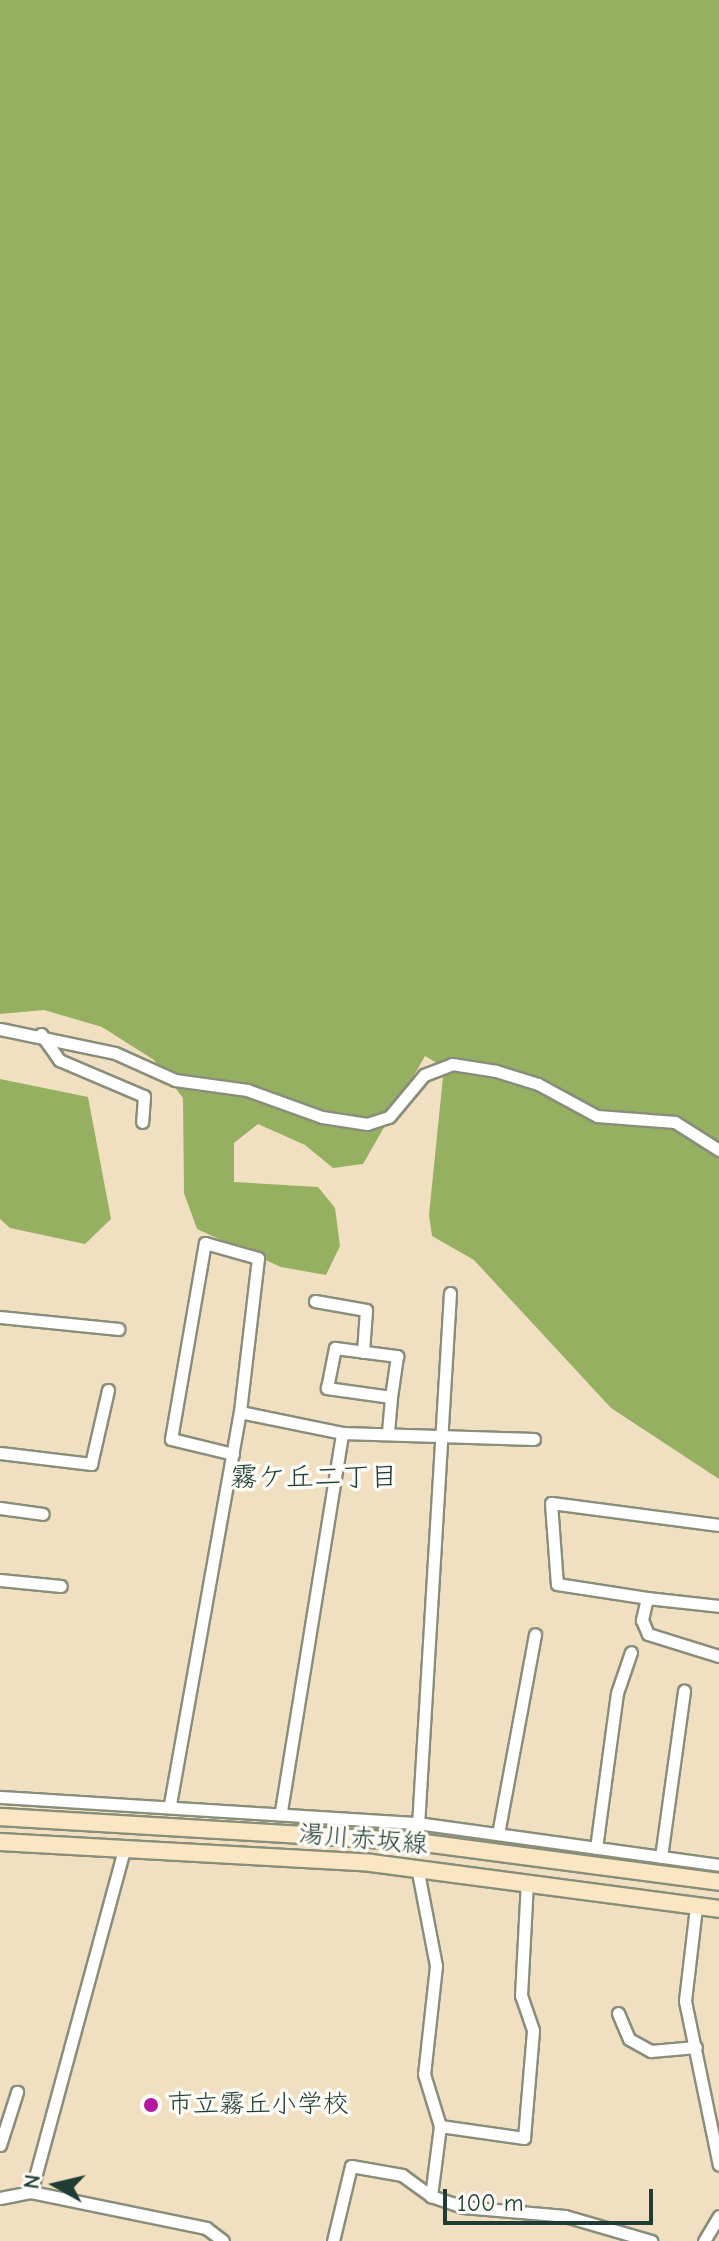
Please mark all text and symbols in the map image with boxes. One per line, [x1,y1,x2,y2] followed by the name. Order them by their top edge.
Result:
[230,1460,398,1494] district label: 霧ケ丘二丁目
[297,1819,429,1861] street label: 湯川赤坂線
[167,2089,349,2121] place label: 市立霧丘小学校
[142,2096,160,2114] marker: 市立霧丘小学校
[16,2145,96,2225] north arrow
[18,2173,46,2191] text: N
[447,2173,657,2223] scale bar
[457,2189,524,2217] text: 100 m

